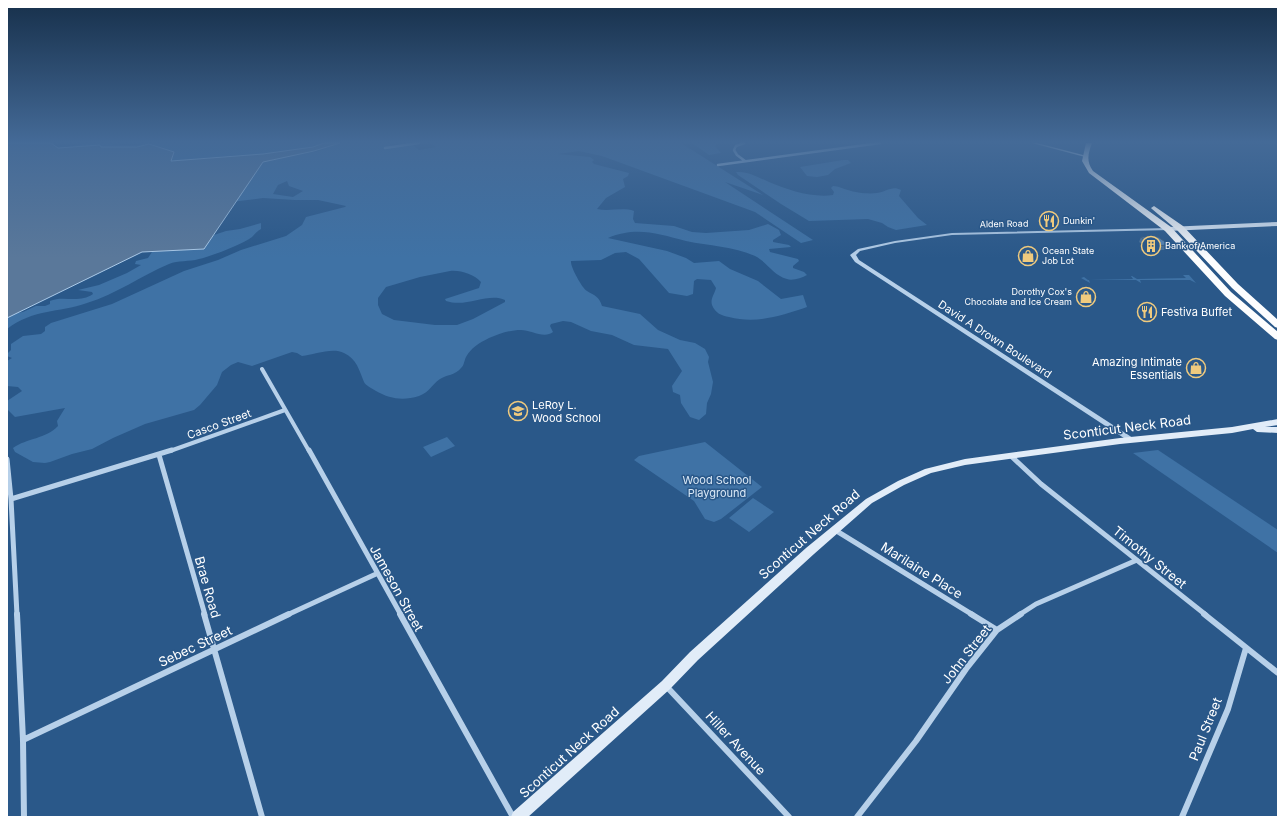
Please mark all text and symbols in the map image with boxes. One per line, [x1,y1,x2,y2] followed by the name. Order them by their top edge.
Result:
[1038,210,1060,232] restaurant icon: Dunkin'
[1063,215,1095,226] place label: Dunkin'
[980,218,1028,229] street label: Alden Road
[1140,235,1162,257] building icon: Bank of America
[1165,240,1235,251] place label: Bank of America
[1017,245,1039,267] shop icon: Ocean State Job Lot
[1042,245,1094,266] place label: Ocean State Job Lot
[964,286,1072,307] place label: Dorothy Cox's Chocolate and Ice Cream
[1075,286,1097,308] shop icon: Dorothy Cox's Chocolate and Ice Cream
[936,297,1054,381] street label: David A Drown Boulevard
[1136,301,1158,323] restaurant icon: Festiva Buffet
[1161,305,1232,319] place label: Festiva Buffet
[1092,355,1182,382] place label: Amazing Intimate Essentials
[1185,357,1207,379] shop icon: Amazing Intimate Essentials
[532,398,601,425] place label: LeRoy L. Wood School
[507,400,529,422] school or university icon: LeRoy L. Wood School
[185,406,253,442] street label: Casco Street
[1062,411,1192,443] street label: Sconticut Neck Road
[682,473,752,500] park label: Wood School Playground
[755,486,863,582] street label: Sconticut Neck Road
[1110,522,1190,592] street label: Timothy Street
[878,538,966,602] street label: Marilaine Place
[367,542,427,634] street label: Jameson Street
[192,554,224,620] street label: Brae Road
[938,621,994,687] street label: John Street
[156,622,234,670] street label: Sebec Street
[1185,695,1225,763] street label: Paul Street
[516,703,622,801] street label: Sconticut Neck Road
[703,708,769,778] street label: Hiller Avenue

